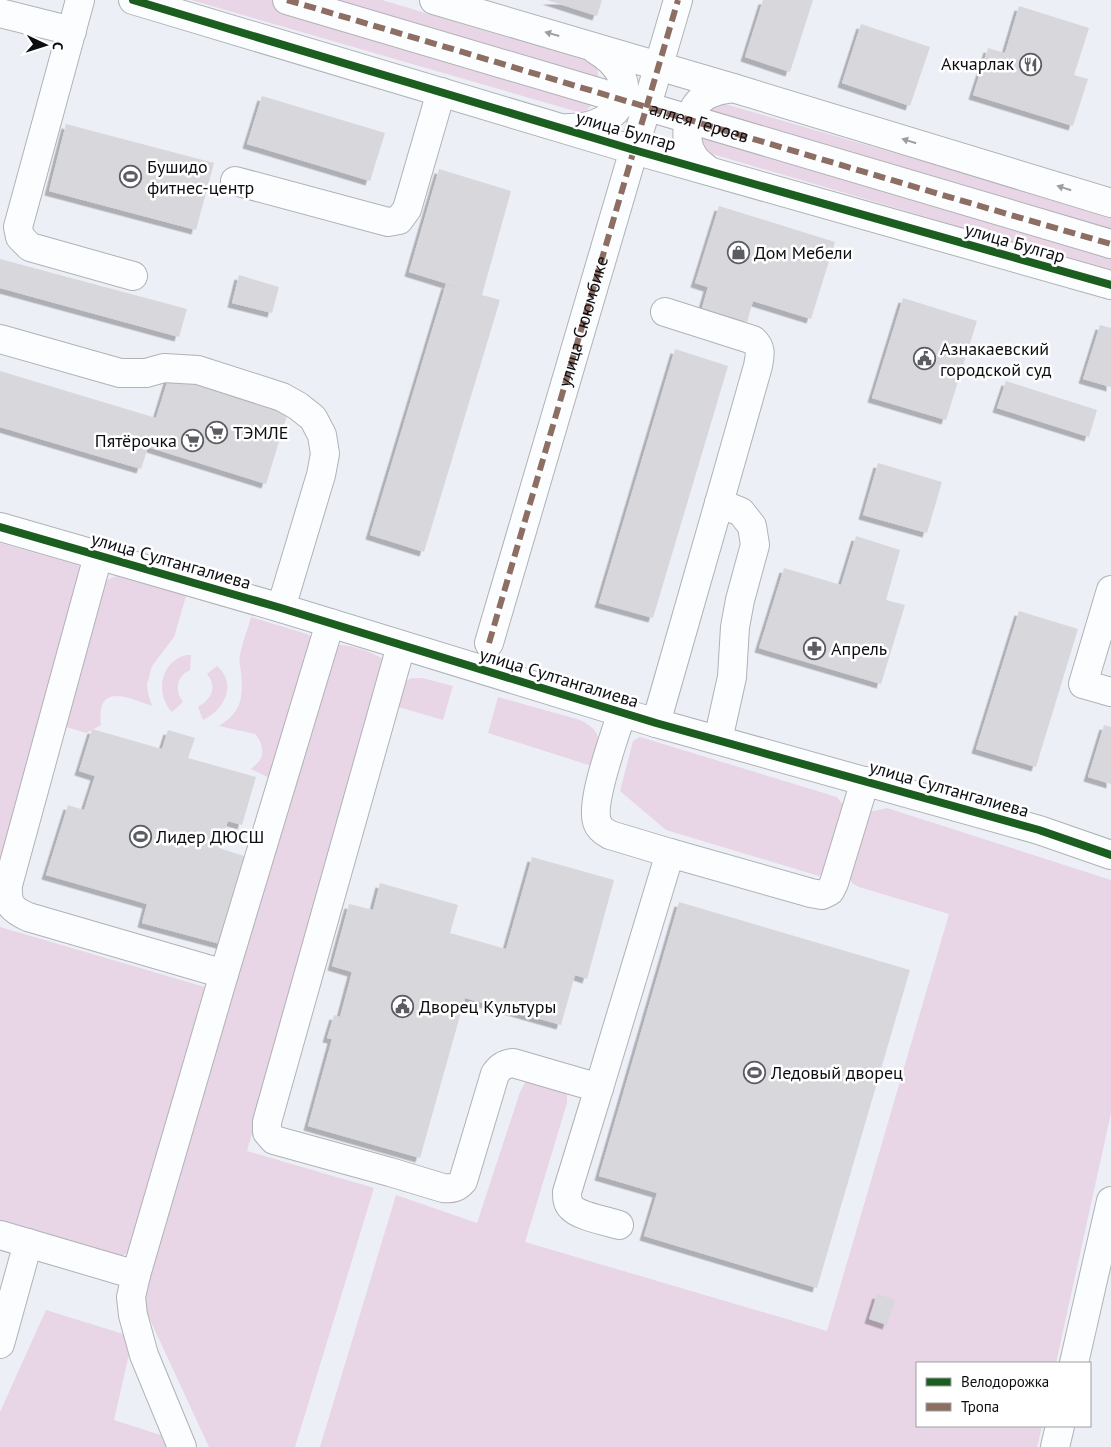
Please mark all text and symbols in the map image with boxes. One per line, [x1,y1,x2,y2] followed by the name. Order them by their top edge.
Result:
[20,20,70,70] north arrow
[544,30,559,38] one-way arrow
[49,41,67,51] text: С
[941,52,1014,75] place label: Акчарлак
[1018,52,1042,76] restaurant icon: Акчарлак
[647,97,752,148] street label: аллея Героев
[573,105,679,156] street label: улица Булгар
[901,137,916,145] one-way arrow
[147,155,254,199] place label: Бушидо фитнес-центр
[119,165,143,189] sports icon: Бушидо фитнес-центр
[1057,184,1072,192] one-way arrow
[962,217,1068,268] street label: улица Булгар
[726,241,750,265] shop icon: Дом Мебели
[754,241,852,264] place label: Дом Мебели
[553,253,613,390] street label: улица Сююмбике
[940,337,1052,381] place label: Азнакаевский городской суд
[912,347,936,371] public building icon: Азнакаевский городской суд
[205,421,229,445] supermarket icon: ТЭМЛЕ
[233,421,289,444] place label: ТЭМЛЕ
[95,429,177,452] place label: Пятёрочка
[181,429,205,453] supermarket icon: Пятёрочка
[89,527,254,594] street label: улица Султангалиева
[803,637,827,661] pharmacy icon: Апрель
[831,637,887,660] place label: Апрель
[477,642,642,713] street label: улица Султангалиева
[867,755,1032,822] street label: улица Султангалиева
[128,825,152,849] sports icon: Лидер ДЮСШ
[155,825,264,848] place label: Лидер ДЮСШ
[391,995,415,1019] public building icon: Дворец Культуры
[419,995,556,1018] place label: Дворец Культуры
[743,1061,767,1085] sports icon: Ледовый дворец
[770,1061,903,1084] place label: Ледовый дворец
[916,1362,1091,1427] legend
[961,1372,1049,1391] text: Велодорожка
[961,1397,999,1416] text: Тропа

